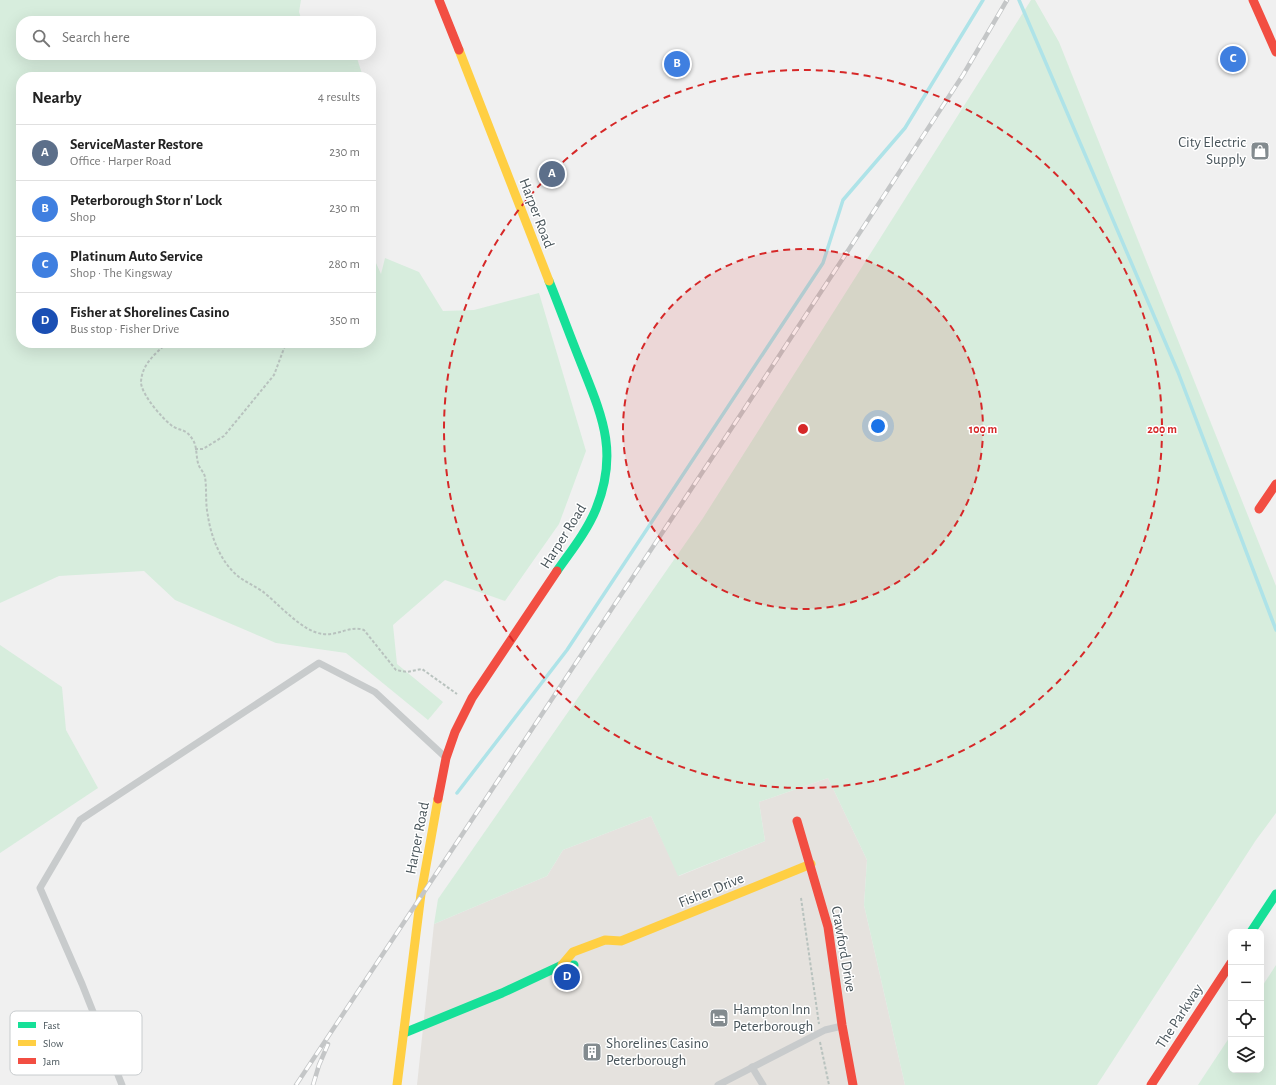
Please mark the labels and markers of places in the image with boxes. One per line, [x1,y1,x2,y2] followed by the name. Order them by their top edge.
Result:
[1220,44,1246,74] pin: C
[664,49,690,79] pin: B
[1178,135,1247,167] place label: City Electric Supply
[1249,140,1271,162] shop icon: City Electric Supply
[539,159,565,189] pin: A
[796,422,810,436] centre of rings
[554,962,580,992] pin: D
[733,1002,813,1034] place label: Hampton Inn Peterborough
[708,1007,730,1029] hotel icon: Hampton Inn Peterborough
[606,1036,709,1068] place label: Shorelines Casino Peterborough
[581,1041,603,1063] building icon: Shorelines Casino Peterborough

